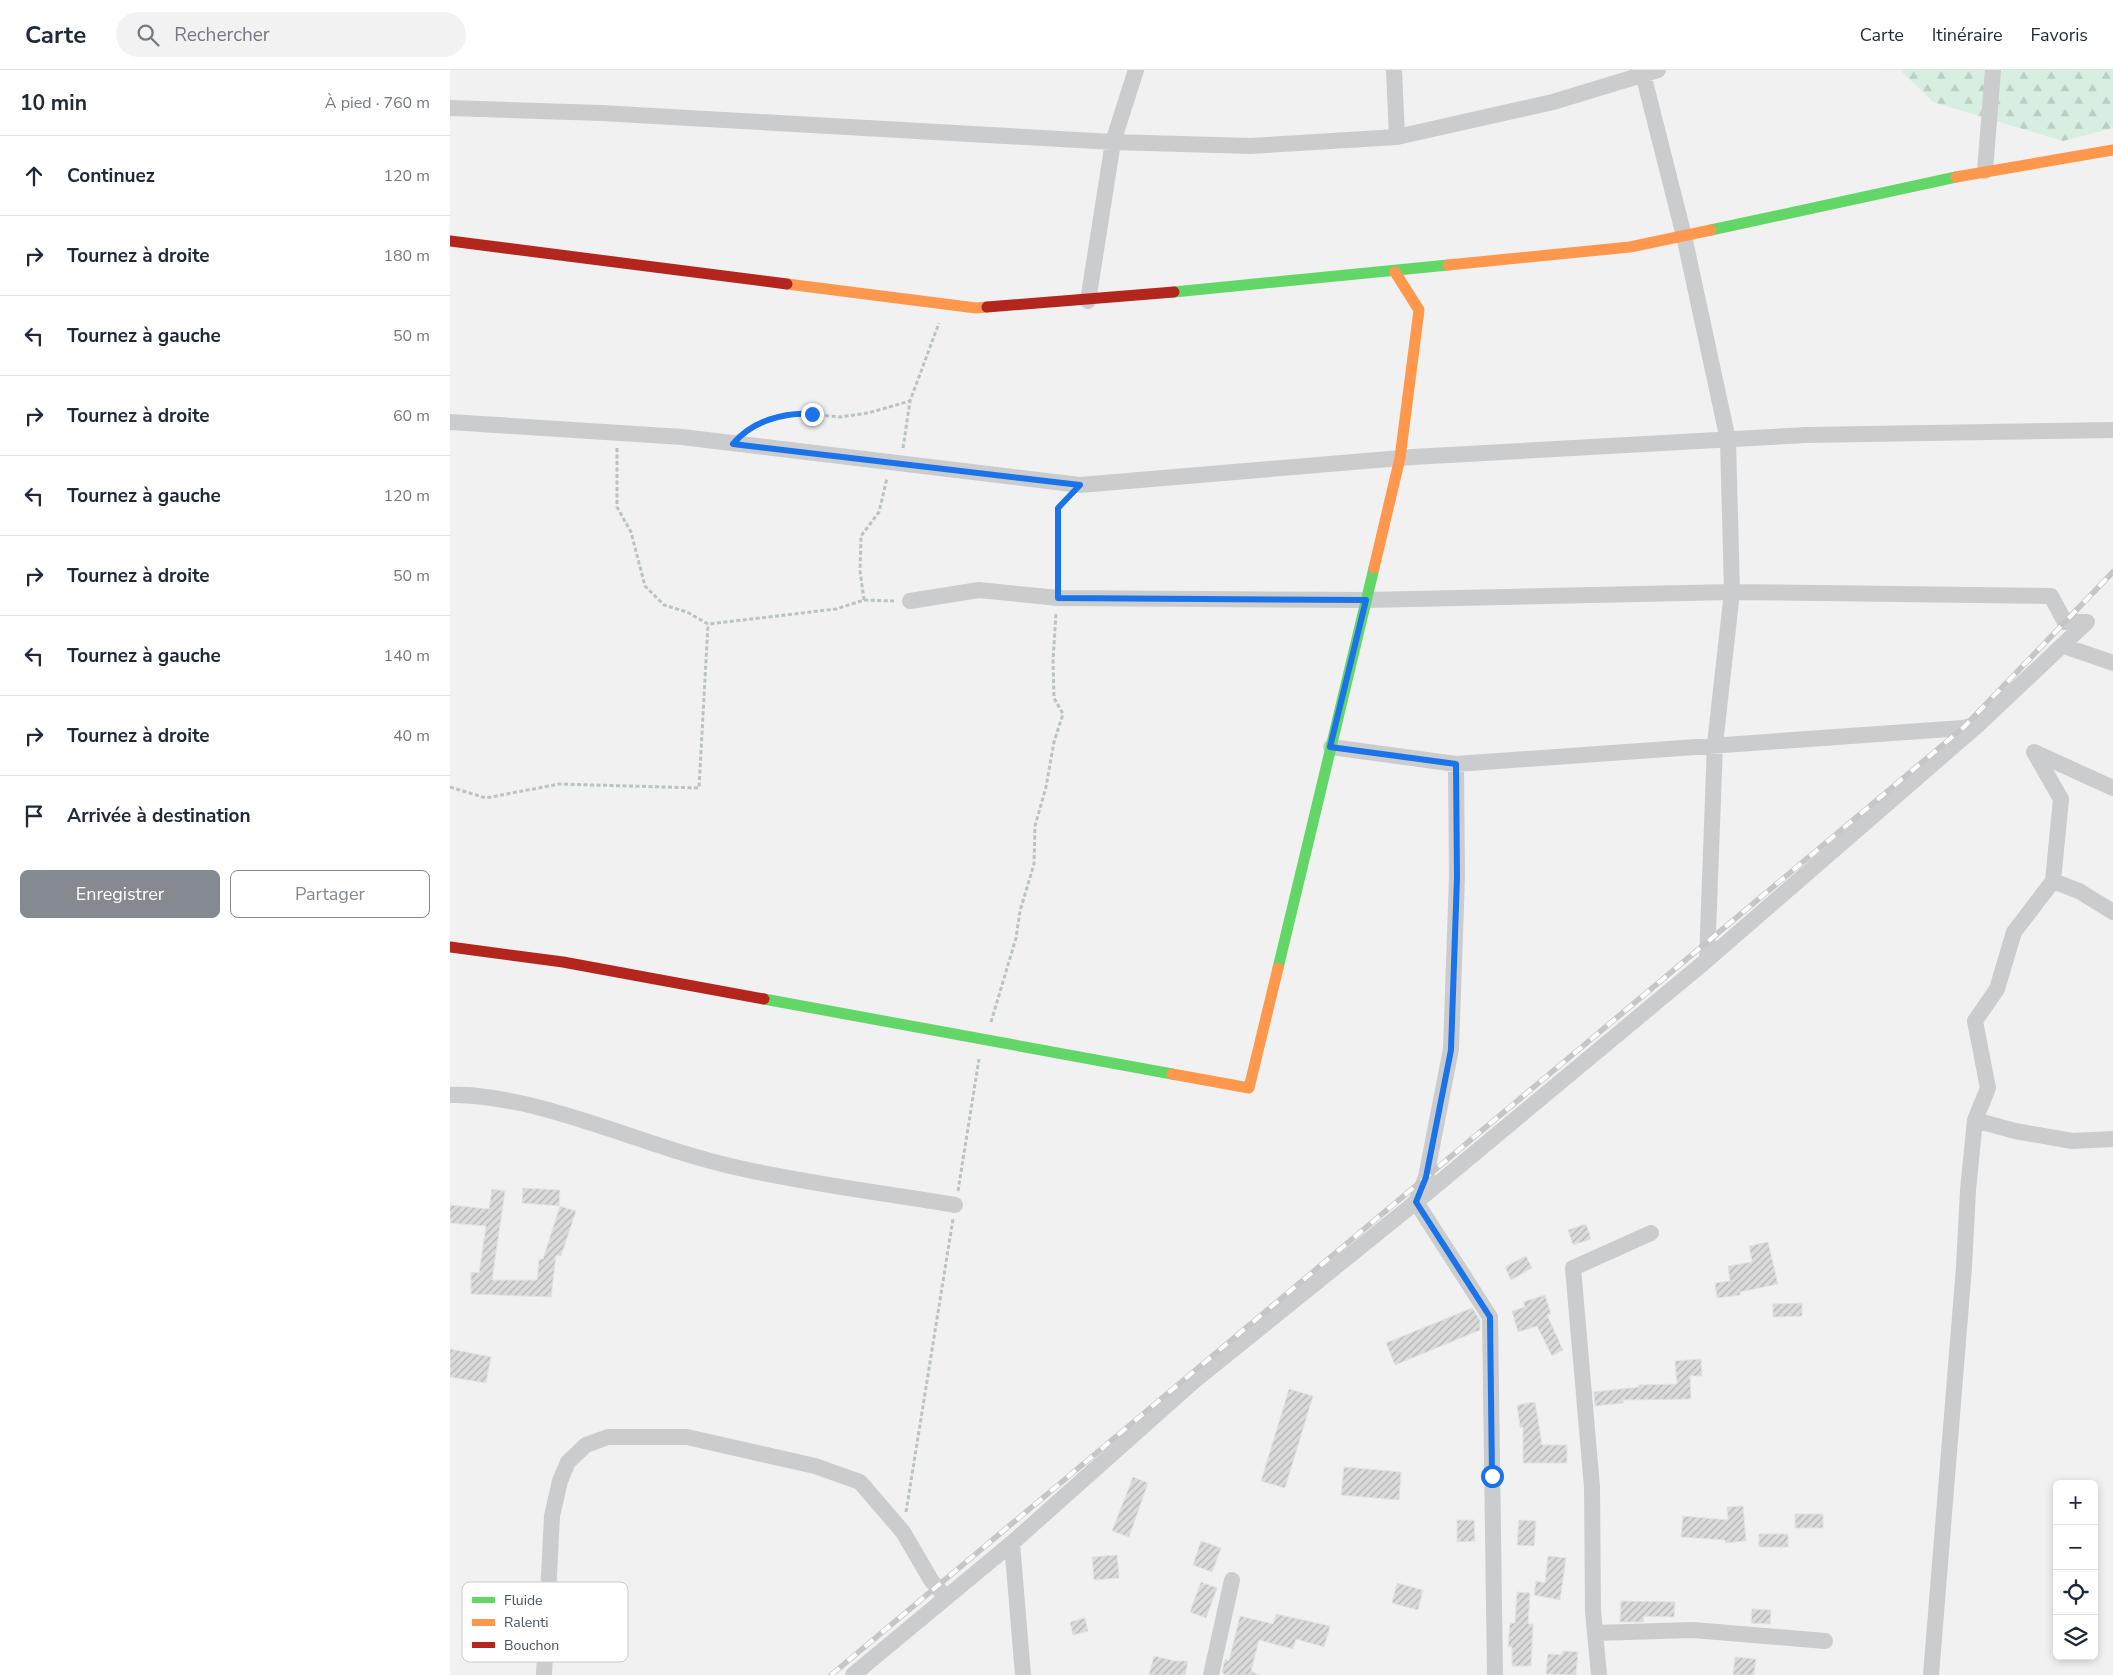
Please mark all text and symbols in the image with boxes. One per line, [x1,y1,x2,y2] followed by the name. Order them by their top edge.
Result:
[116,12,466,57] search box
[25,19,86,51] text: Carte
[134,21,162,49] icon: search
[174,22,270,48] text: Rechercher
[1860,23,1904,47] text: Carte
[1932,23,2003,47] text: Itinéraire
[2031,23,2088,47] text: Favoris
[20,89,87,117] text: 10 min
[325,92,430,114] text: À pied · 760 m
[20,162,48,190] icon: ahead
[67,163,155,189] text: Continuez
[383,165,430,187] text: 120 m
[20,242,48,270] icon: right
[67,243,210,269] text: Tournez à droite
[383,245,430,267] text: 180 m
[20,322,48,350] icon: left
[67,323,221,349] text: Tournez à gauche
[393,325,430,347] text: 50 m
[20,402,48,430] icon: right
[67,403,210,429] text: Tournez à droite
[801,403,824,426] route end
[393,405,430,427] text: 60 m
[20,482,48,510] icon: left
[67,483,221,509] text: Tournez à gauche
[383,485,430,507] text: 120 m
[20,562,48,590] icon: right
[67,563,210,589] text: Tournez à droite
[393,565,430,587] text: 50 m
[20,642,48,670] icon: left
[67,643,221,669] text: Tournez à gauche
[383,645,430,667] text: 140 m
[20,722,48,750] icon: right
[67,723,210,749] text: Tournez à droite
[393,725,430,747] text: 40 m
[20,802,48,830] icon: arrive
[67,803,251,829] text: Arrivée à destination
[20,870,220,918] button: Enregistrer
[230,870,430,918] button: Partager
[1481,1465,1504,1488] route start
[2053,1480,2098,1660] map controls
[2053,1480,2098,1525] button: +
[2053,1525,2098,1570] button: −
[2053,1570,2098,1615] button: locate
[462,1582,628,1662] legend
[504,1591,543,1610] text: Fluide
[504,1613,548,1632] text: Ralenti
[2053,1615,2098,1660] button: layers
[504,1636,559,1655] text: Bouchon

